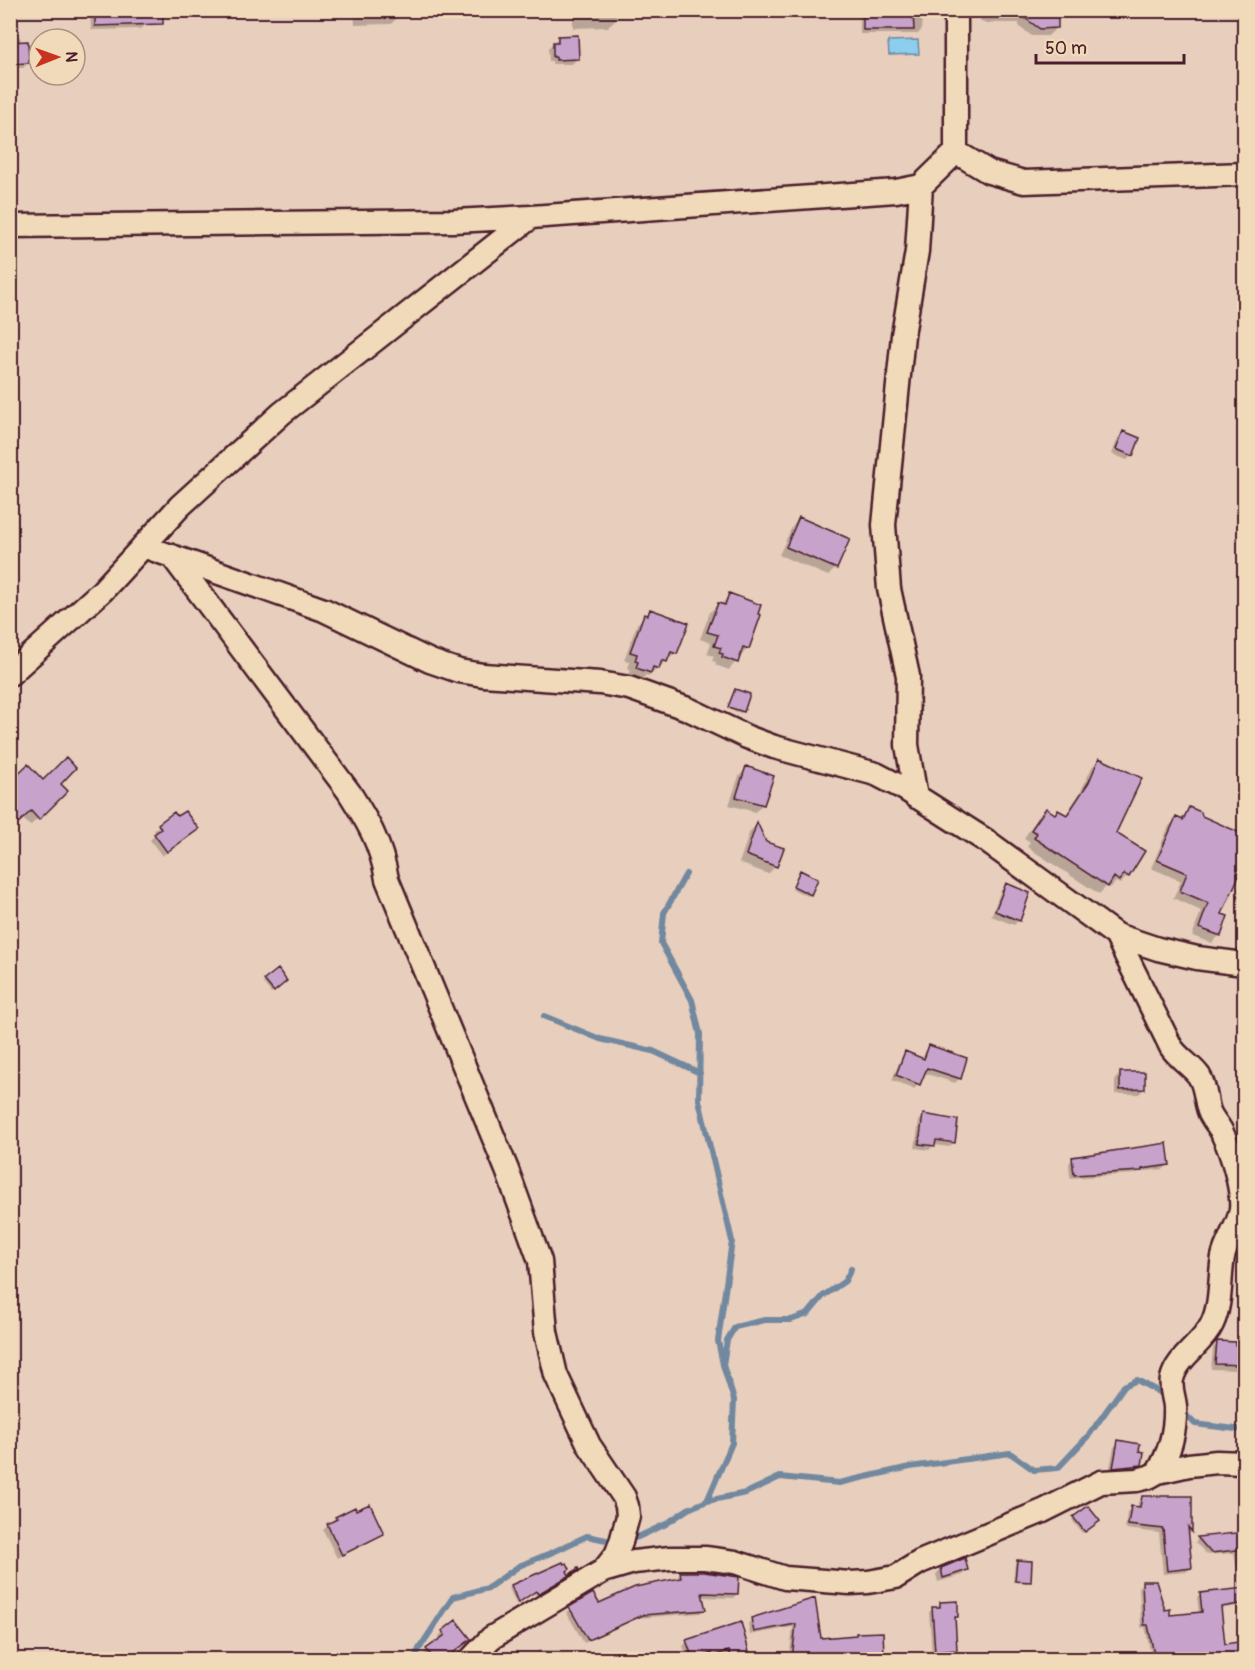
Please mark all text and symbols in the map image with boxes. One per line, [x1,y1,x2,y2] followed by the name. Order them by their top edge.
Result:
[27,27,87,87] north arrow
[1036,27,1184,65] scale bar
[1045,37,1087,60] text: 50 m
[61,51,81,63] text: N

